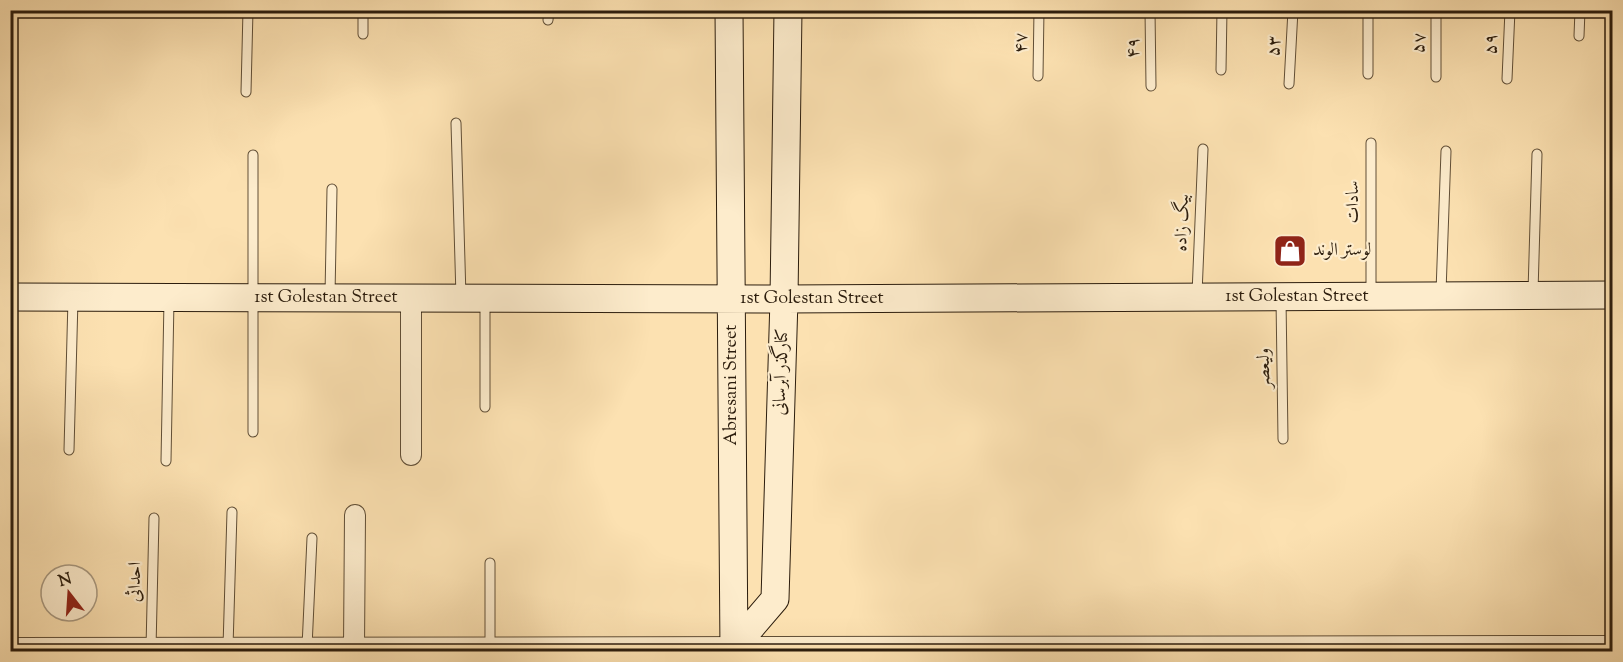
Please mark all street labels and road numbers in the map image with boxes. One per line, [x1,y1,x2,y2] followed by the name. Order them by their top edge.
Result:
[1009,32,1035,54] street label: ۴۷
[1407,32,1433,54] street label: ۵۷
[1479,33,1505,55] street label: ۵۹
[1261,35,1289,57] street label: ۵۳
[1121,37,1147,59] street label: ۴۹
[1341,180,1367,224] street label: سادات
[1168,194,1197,252] street label: بیگ زاده
[1225,284,1369,310] street label: 1st Golestan Street
[254,285,398,311] street label: 1st Golestan Street
[740,286,884,312] street label: 1st Golestan Street
[719,325,745,445] street label: Abresani Street
[765,328,797,416] street label: کنارگذر آبرسانی
[1252,348,1278,390] street label: ولیعصر
[123,561,149,602] street label: احداثی

